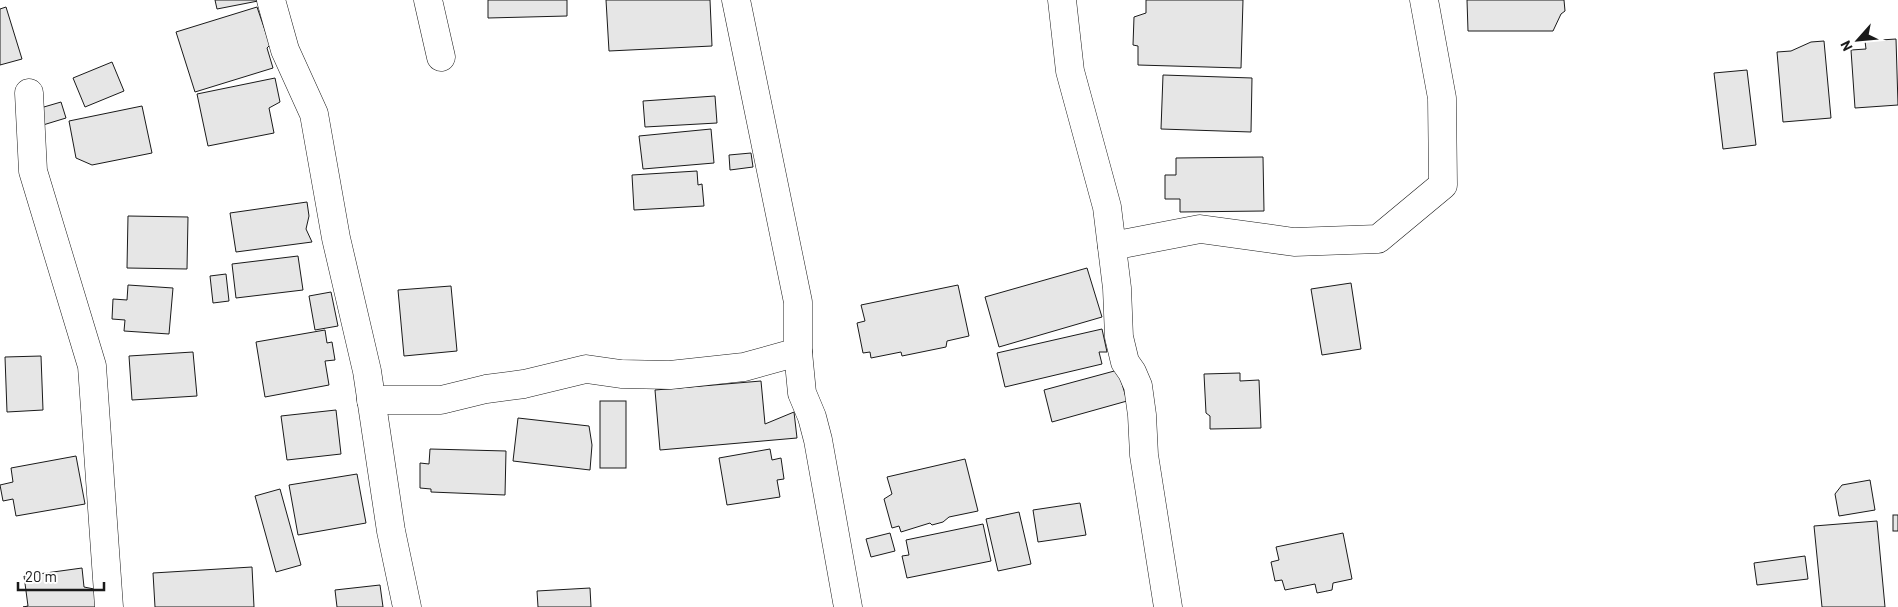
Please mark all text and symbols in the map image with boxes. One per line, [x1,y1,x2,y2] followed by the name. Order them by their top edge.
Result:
[1833,15,1883,65] north arrow
[1836,38,1856,54] text: N
[18,560,104,592] scale bar
[25,567,57,585] text: 20 m

